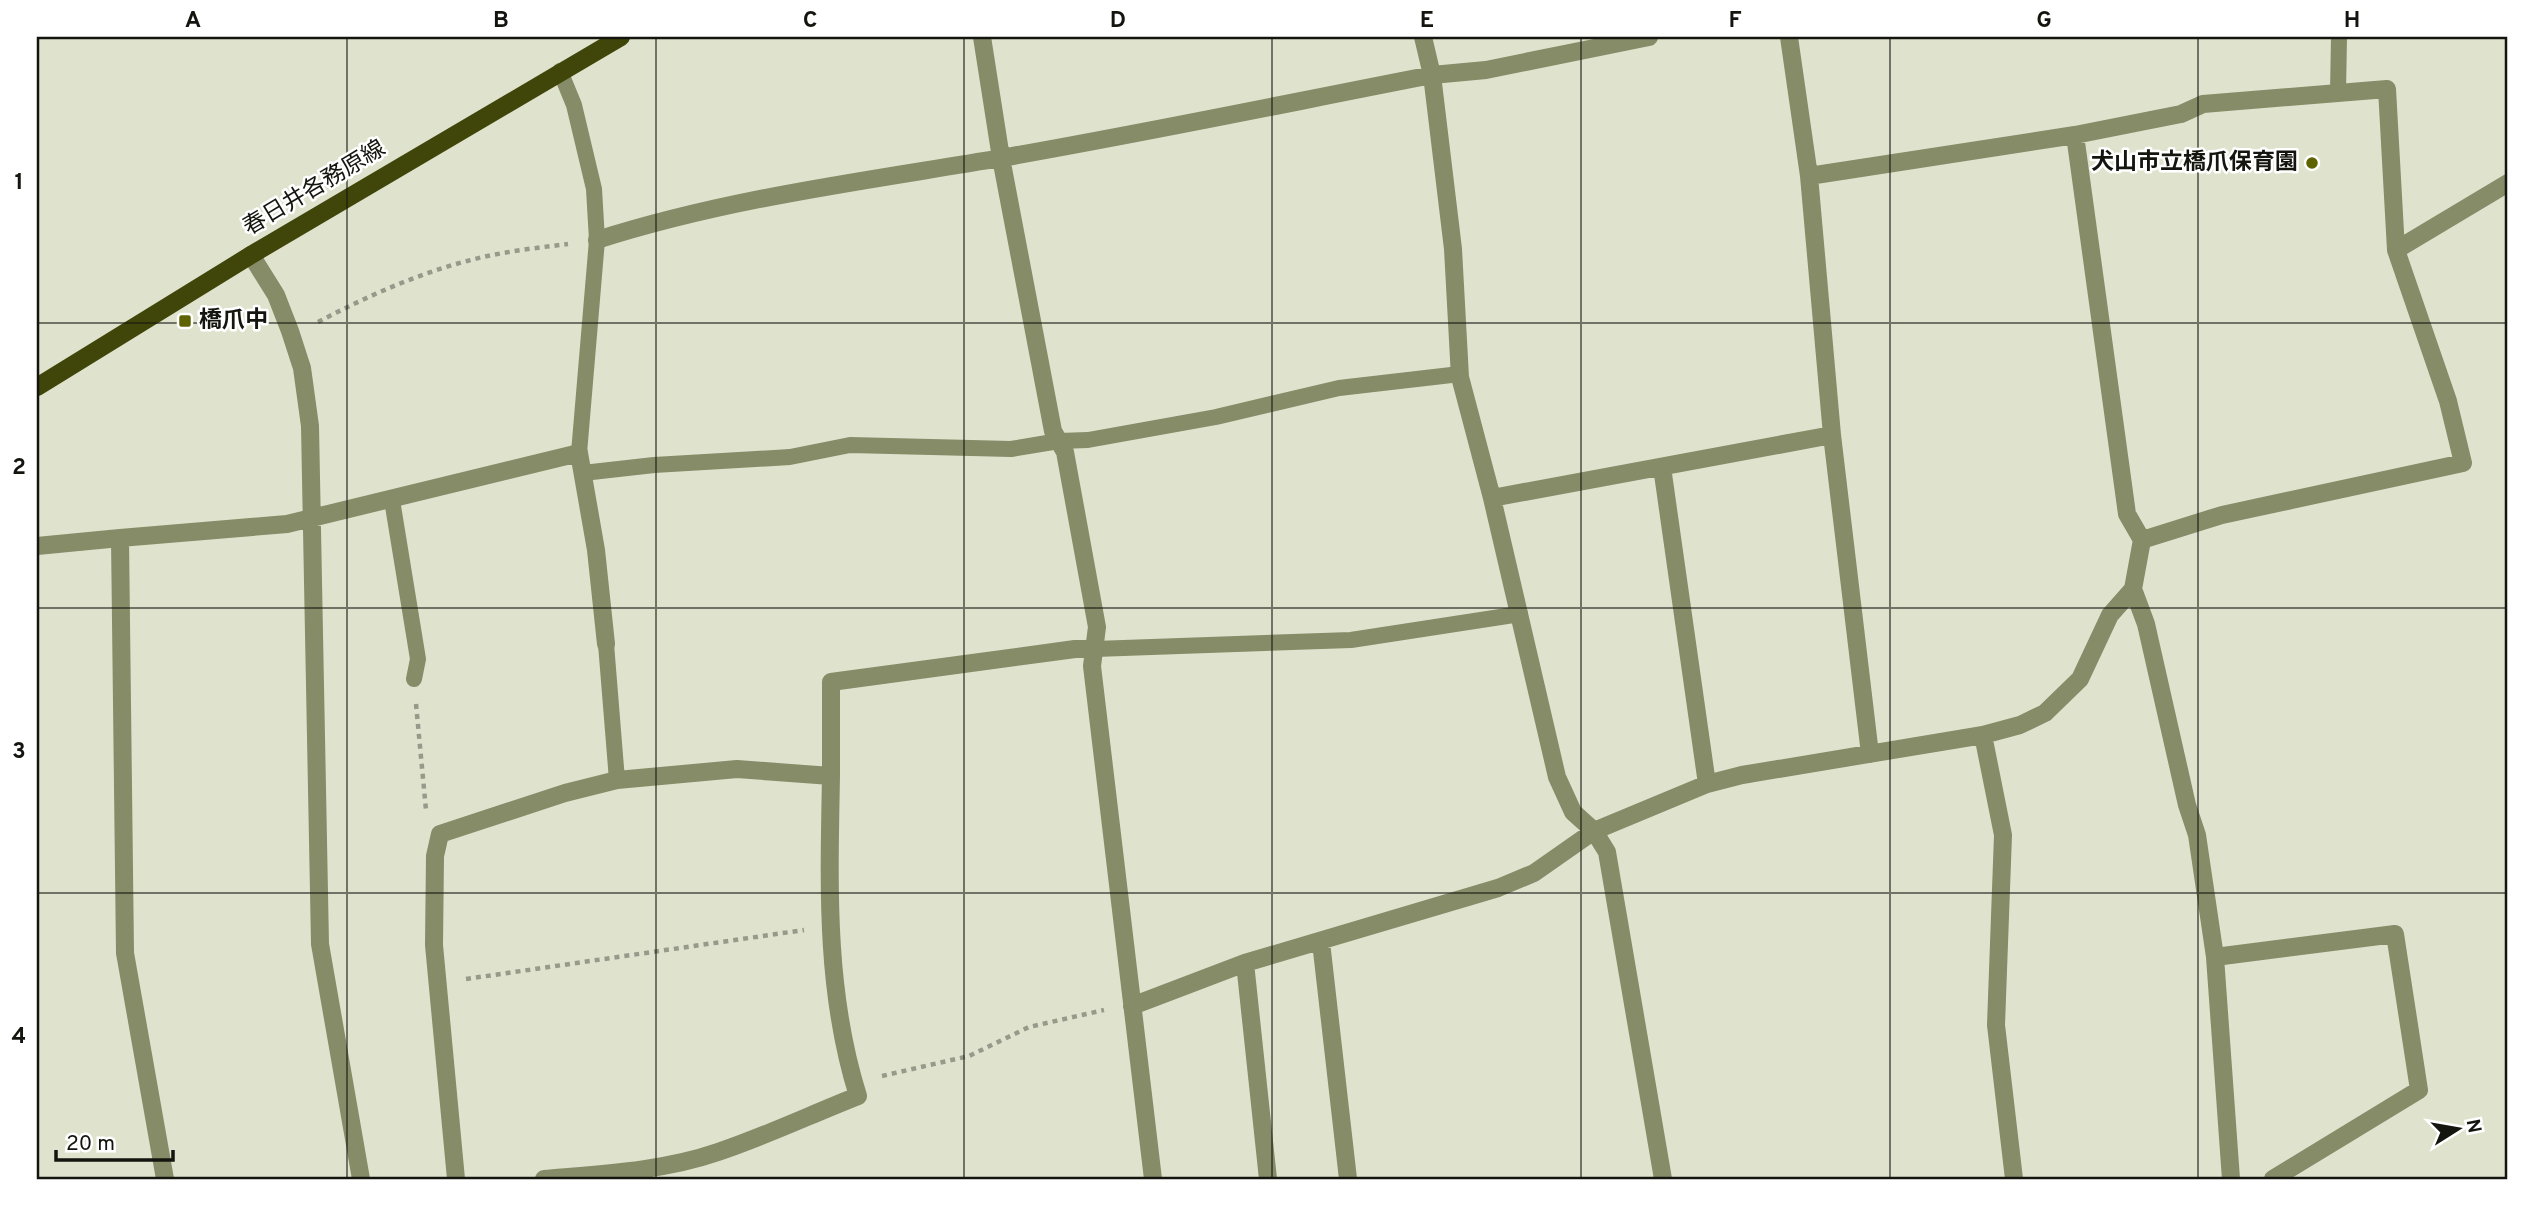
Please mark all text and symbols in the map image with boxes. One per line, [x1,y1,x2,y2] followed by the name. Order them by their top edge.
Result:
[185,7,201,36] text: A
[493,7,509,36] text: B
[803,7,817,36] text: C
[1110,7,1126,36] text: D
[1420,7,1434,36] text: E
[1728,7,1742,36] text: F
[2036,7,2052,36] text: G
[2344,7,2360,36] text: H
[239,135,391,243] street label: 春日井各務原線
[2091,149,2298,178] place label: 犬山市立橋爪保育園
[2304,155,2320,171] marker: 犬山市立橋爪保育園
[14,169,24,198] text: 1
[199,307,268,336] place label: 橋爪中
[177,313,193,329] marker: 橋爪中
[12,454,26,483] text: 2
[12,738,26,767] text: 3
[12,1023,26,1052] text: 4
[2422,1094,2492,1164] north arrow
[2460,1117,2486,1135] text: N
[56,1118,173,1162] scale bar
[66,1131,115,1158] text: 20 m

